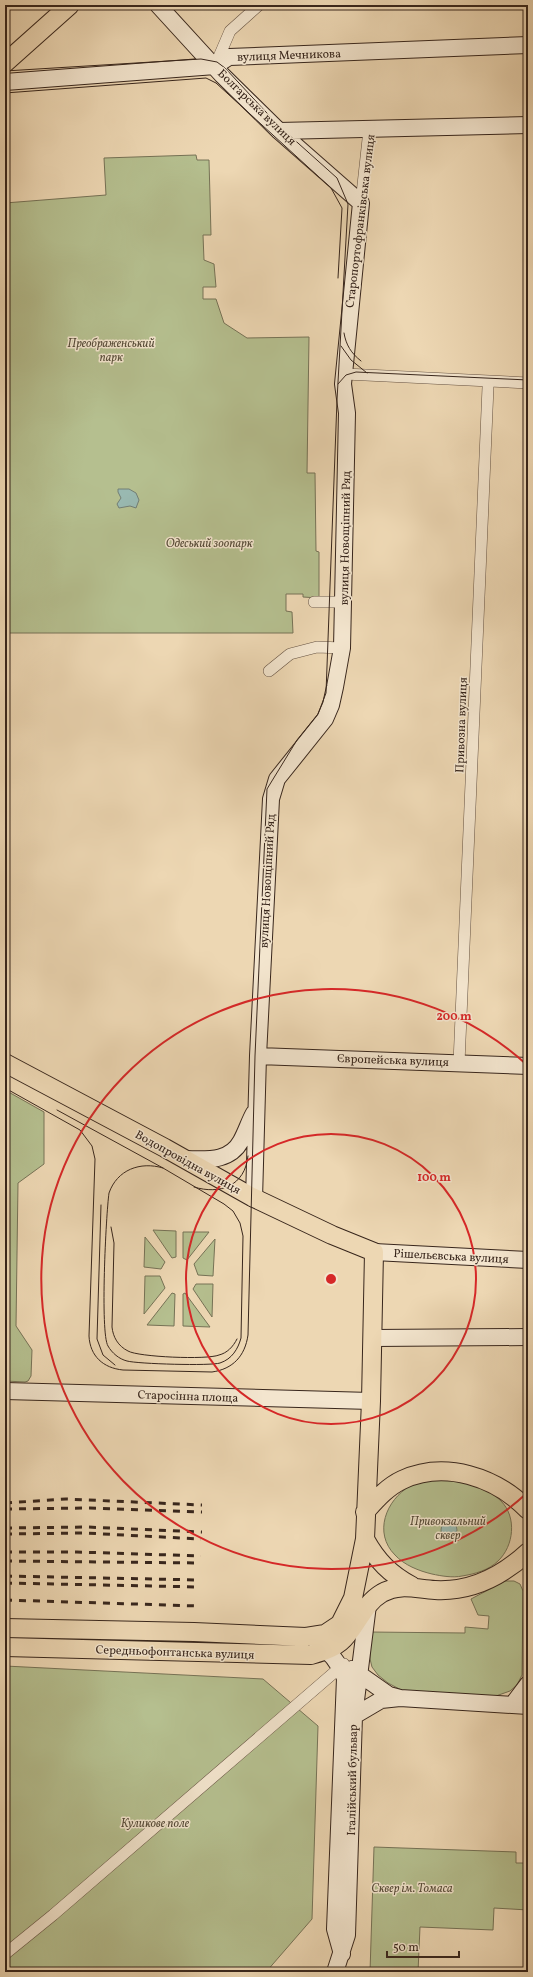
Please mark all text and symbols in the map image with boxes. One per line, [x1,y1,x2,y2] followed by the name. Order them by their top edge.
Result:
[237,46,341,66] street label: вулиця Мечникова
[214,66,299,149] street label: Болгарська вулиця
[342,133,380,309] street label: Старопортофранківська вулиця
[67,336,155,366] park label: Преображенський парк
[337,471,355,605] street label: вулиця Новощіпний Ряд
[166,536,253,552] park label: Одеський зоопарк
[452,677,472,773] street label: Привозна вулиця
[256,813,280,949] street label: вулиця Новощіпний Ряд
[436,1009,472,1025] text: 200 m
[337,1051,449,1071] street label: Європейська вулиця
[132,1127,243,1199] street label: Водопровідна вулиця
[417,1170,451,1186] text: 100 m
[393,1246,509,1268] street label: Рішельєвська вулиця
[324,1272,338,1286] centre of rings
[137,1387,239,1407] street label: Старосінна площа
[410,1514,486,1544] park label: Привокзальний сквер
[95,1642,255,1664] street label: Середньофонтанська вулиця
[344,1724,362,1836] street label: Італійський бульвар
[121,1816,190,1832] park label: Куликове поле
[371,1881,453,1897] park label: Сквер ім. Томаса
[387,1933,459,1959] scale bar
[393,1940,419,1956] text: 50 m

